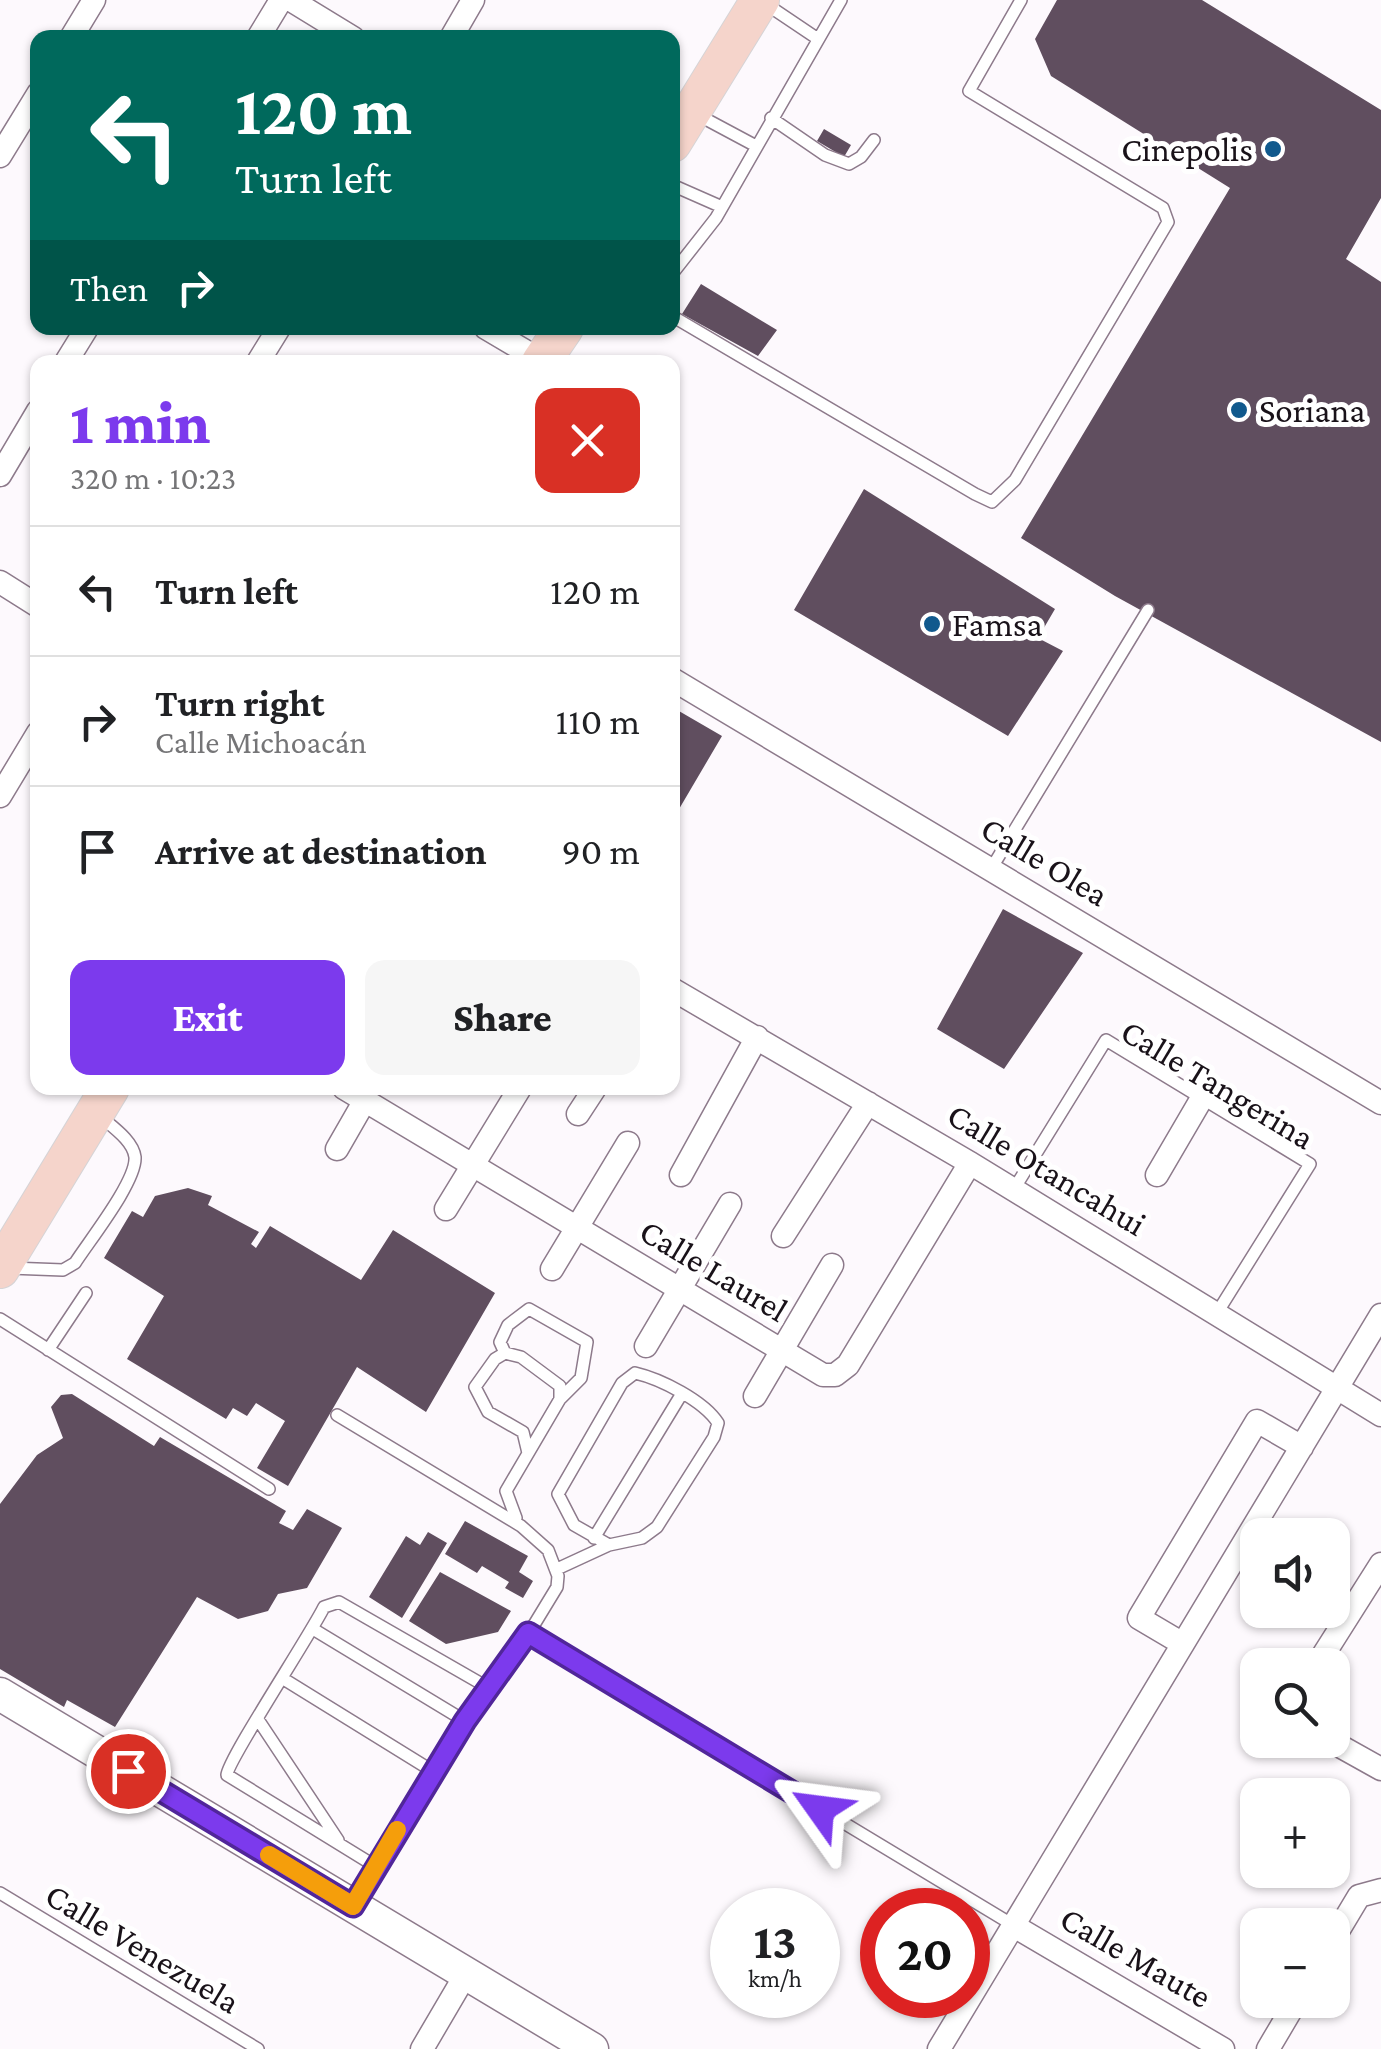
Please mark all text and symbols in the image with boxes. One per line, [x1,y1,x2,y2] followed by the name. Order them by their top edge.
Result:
[70,70,200,200] icon: left
[235,71,412,149] text: 120 m
[1121,130,1253,169] place label: Cinepolis
[1262,138,1284,160] marker: Cinepolis
[235,153,392,203] text: Turn left
[168,260,223,315] icon: right
[70,267,148,309] text: Then
[535,388,640,493] button: close
[70,389,210,456] text: 1 min
[1259,391,1366,430] place label: Soriana
[1228,399,1250,421] marker: Soriana
[70,460,236,496] text: 320 m · 10:23
[70,564,125,619] icon: left
[155,570,298,612] text: Turn left
[550,570,640,612] text: 120 m
[952,605,1043,644] place label: Famsa
[921,613,943,635] marker: Famsa
[155,682,324,724] text: Turn right
[70,694,125,749] icon: right
[556,700,640,742] text: 110 m
[155,724,367,760] text: Calle Michoacán
[974,808,1115,915] street label: Calle Olea
[70,824,125,879] icon: arrive
[155,830,487,872] text: Arrive at destination
[562,830,640,872] text: 90 m
[70,960,345,1075] button: Exit
[365,960,640,1075] button: Share
[1114,1011,1321,1157] street label: Calle Tangerina
[941,1095,1153,1244] street label: Calle Otancahui
[633,1211,795,1330] street label: Calle Laurel
[1240,1518,1350,2018] map controls
[1240,1518,1350,1628] button: sound
[1240,1648,1350,1758] button: search
[86,1729,171,1814] pin
[101,1744,156,1799] icon: arrive
[768,1757,872,1861] position arrow
[1240,1778,1350,1888] button: +
[39,1875,247,2022] street label: Calle Venezuela
[860,1888,990,2018] speed limit sign: 20
[1053,1899,1218,2016] street label: Calle Maute
[1240,1908,1350,2018] button: −
[753,1913,797,1969] text: 13
[748,1965,802,1992] text: km/h

